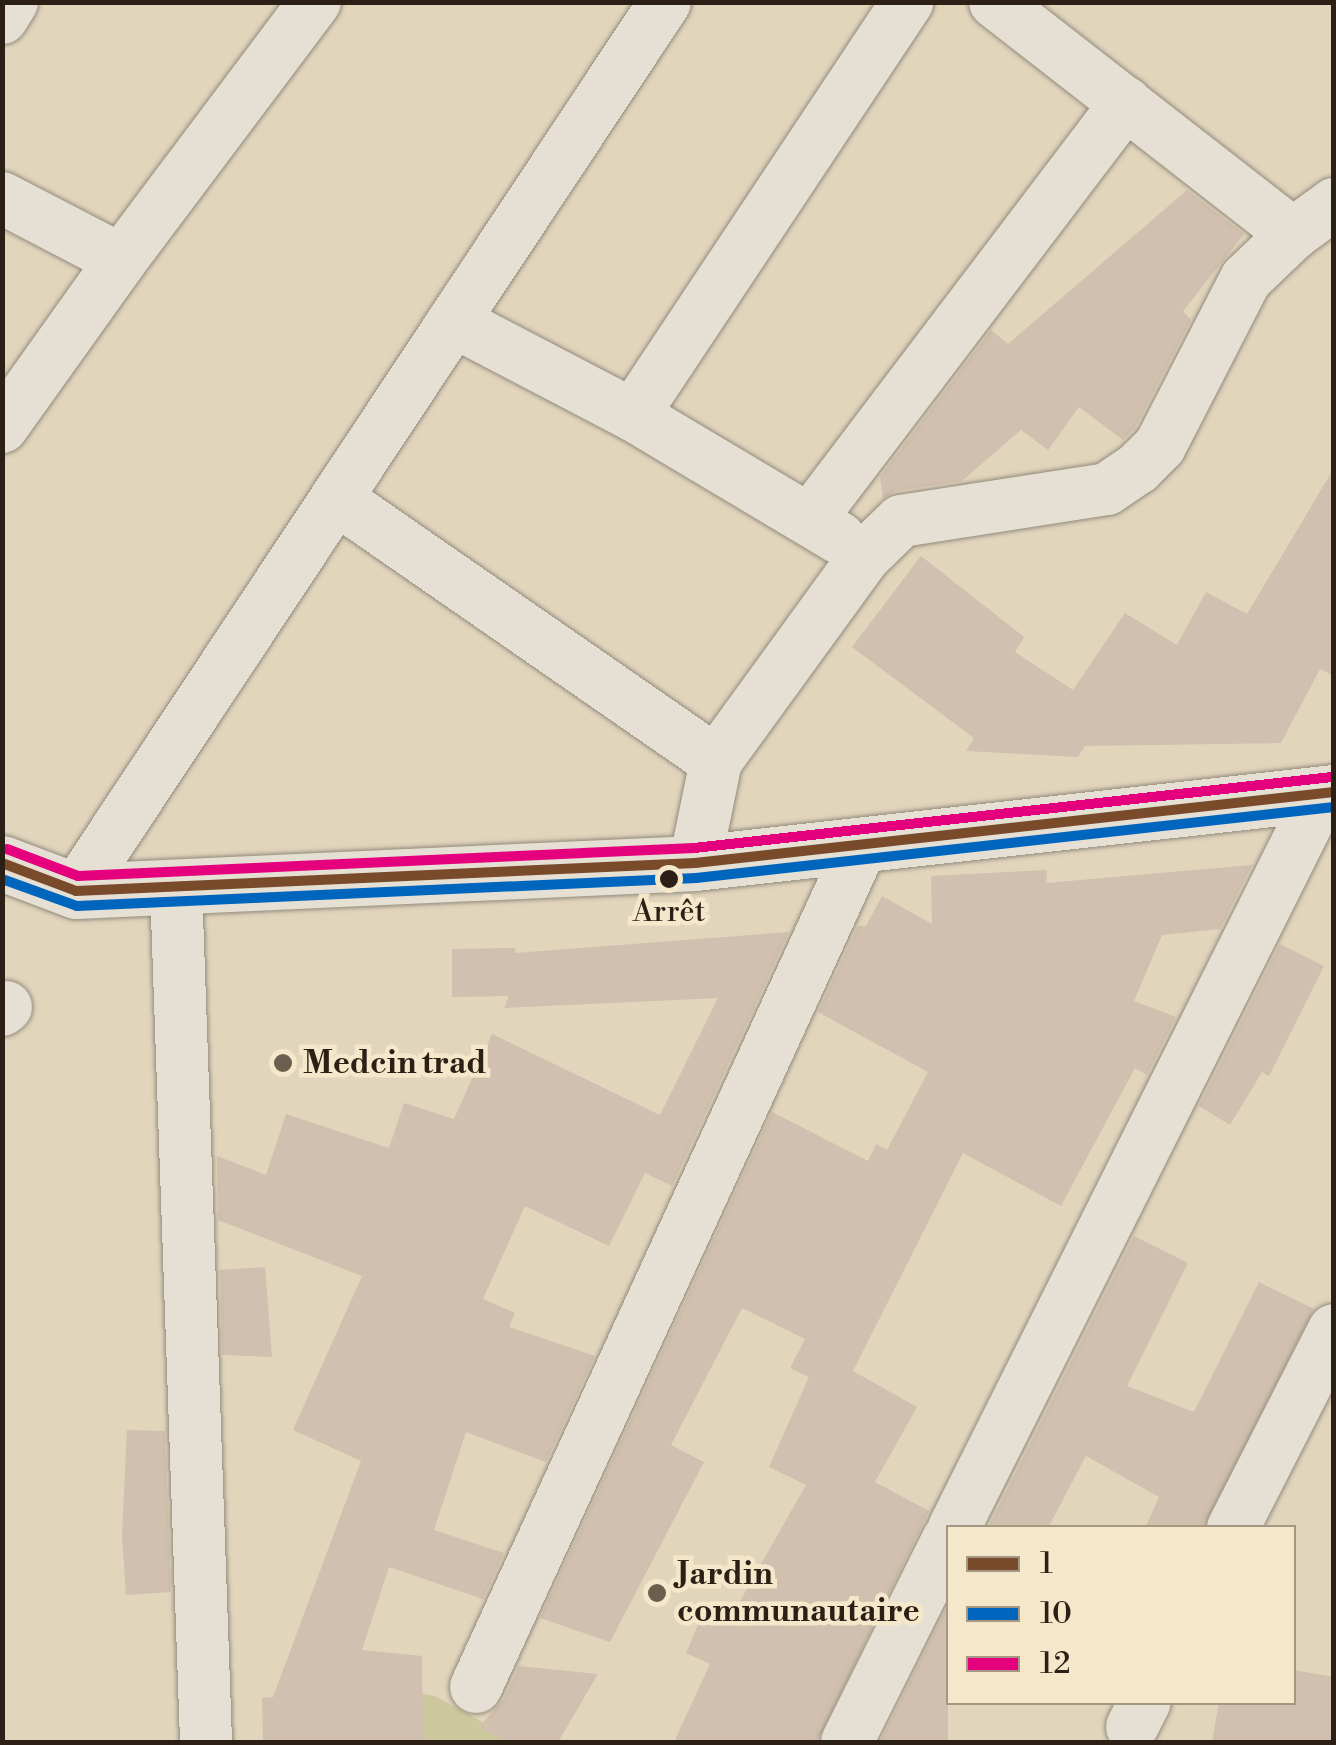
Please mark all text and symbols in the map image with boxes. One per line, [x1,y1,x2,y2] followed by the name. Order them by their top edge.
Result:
[659,869,679,889] marker: Arrêt
[633,894,705,930] place label: Arrêt
[303,1044,486,1082] place label: Medcin trad
[272,1052,294,1074] marker: Medcin trad
[946,1525,1296,1705] legend
[1040,1545,1053,1583] text: 1
[677,1556,920,1631] place label: Jardin communautaire
[646,1582,668,1604] marker: Jardin communautaire
[1040,1595,1072,1633] text: 10
[1040,1645,1071,1683] text: 12

